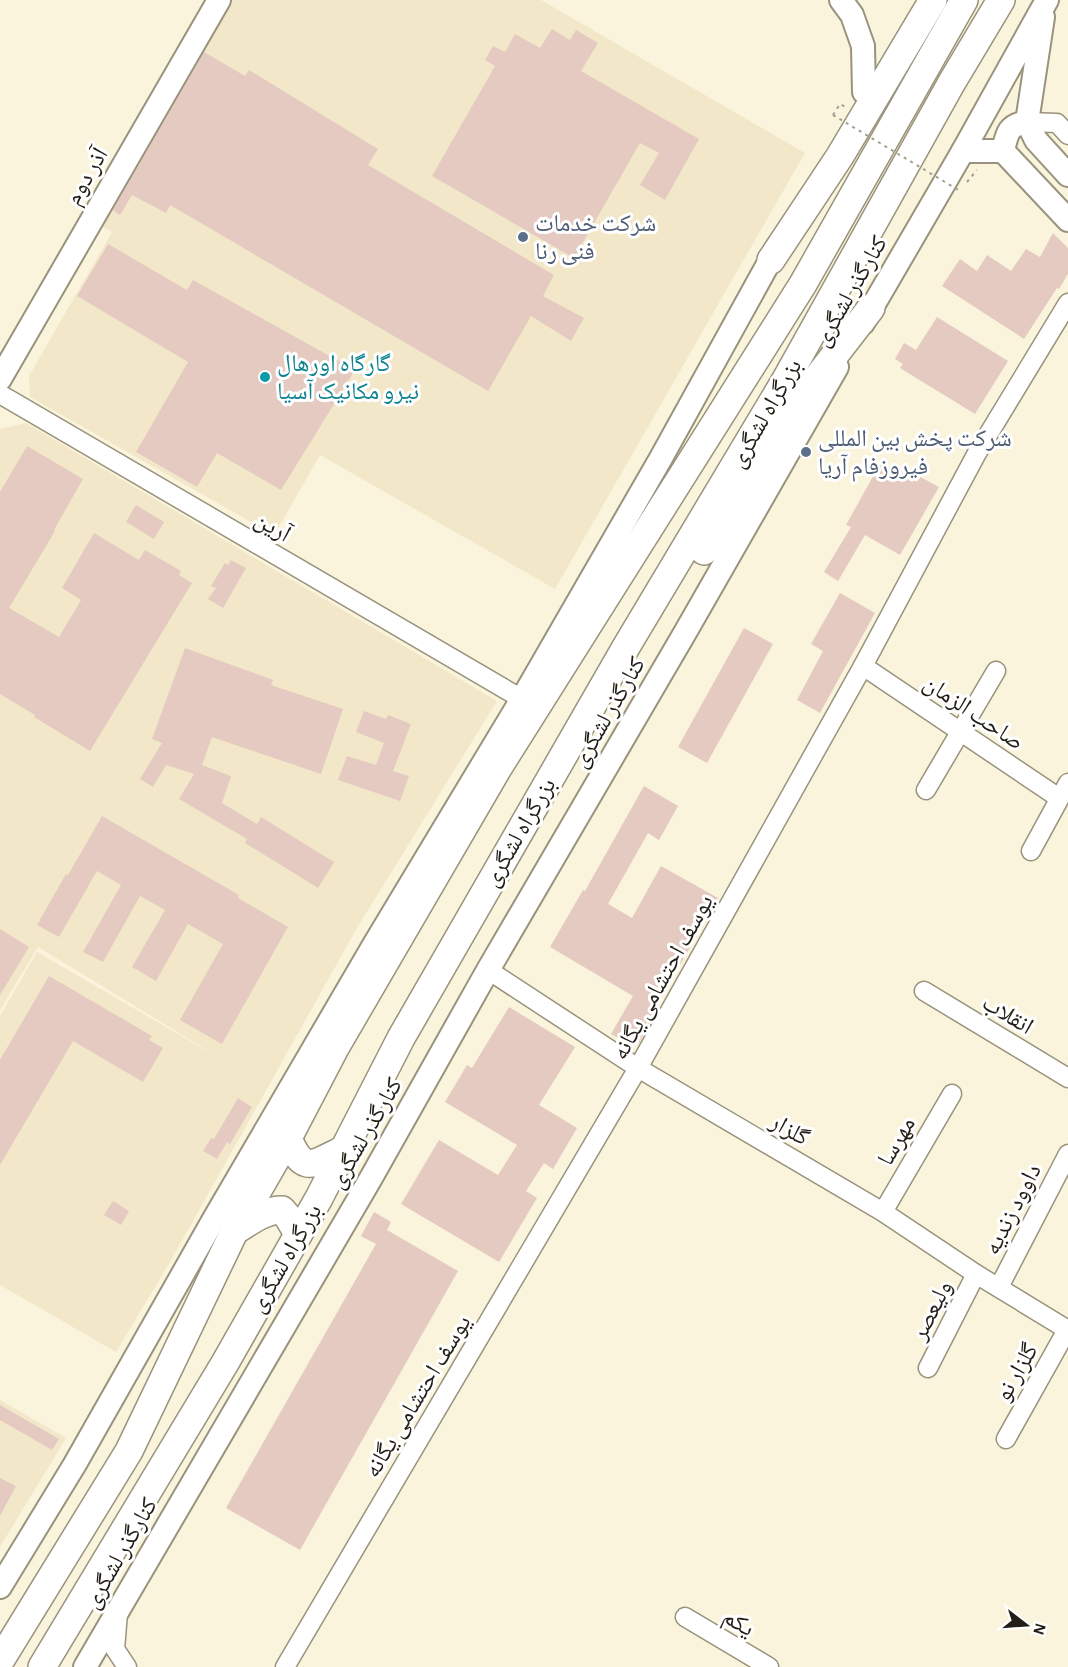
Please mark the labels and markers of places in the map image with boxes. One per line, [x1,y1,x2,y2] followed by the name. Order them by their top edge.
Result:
[535,212,656,265] place label: شرکت خدمات فنی رنا
[516,230,530,244] marker: شرکت خدمات فنی رنا
[277,352,419,404] place label: گارگاه اورهال نیرو مکانیک آسیا
[258,370,272,384] marker: گارگاه اورهال نیرو مکانیک آسیا
[818,427,1012,482] place label: شرکت پخش بین المللی فیروزفام آریا
[799,445,813,459] marker: شرکت پخش بین المللی فیروزفام آریا

